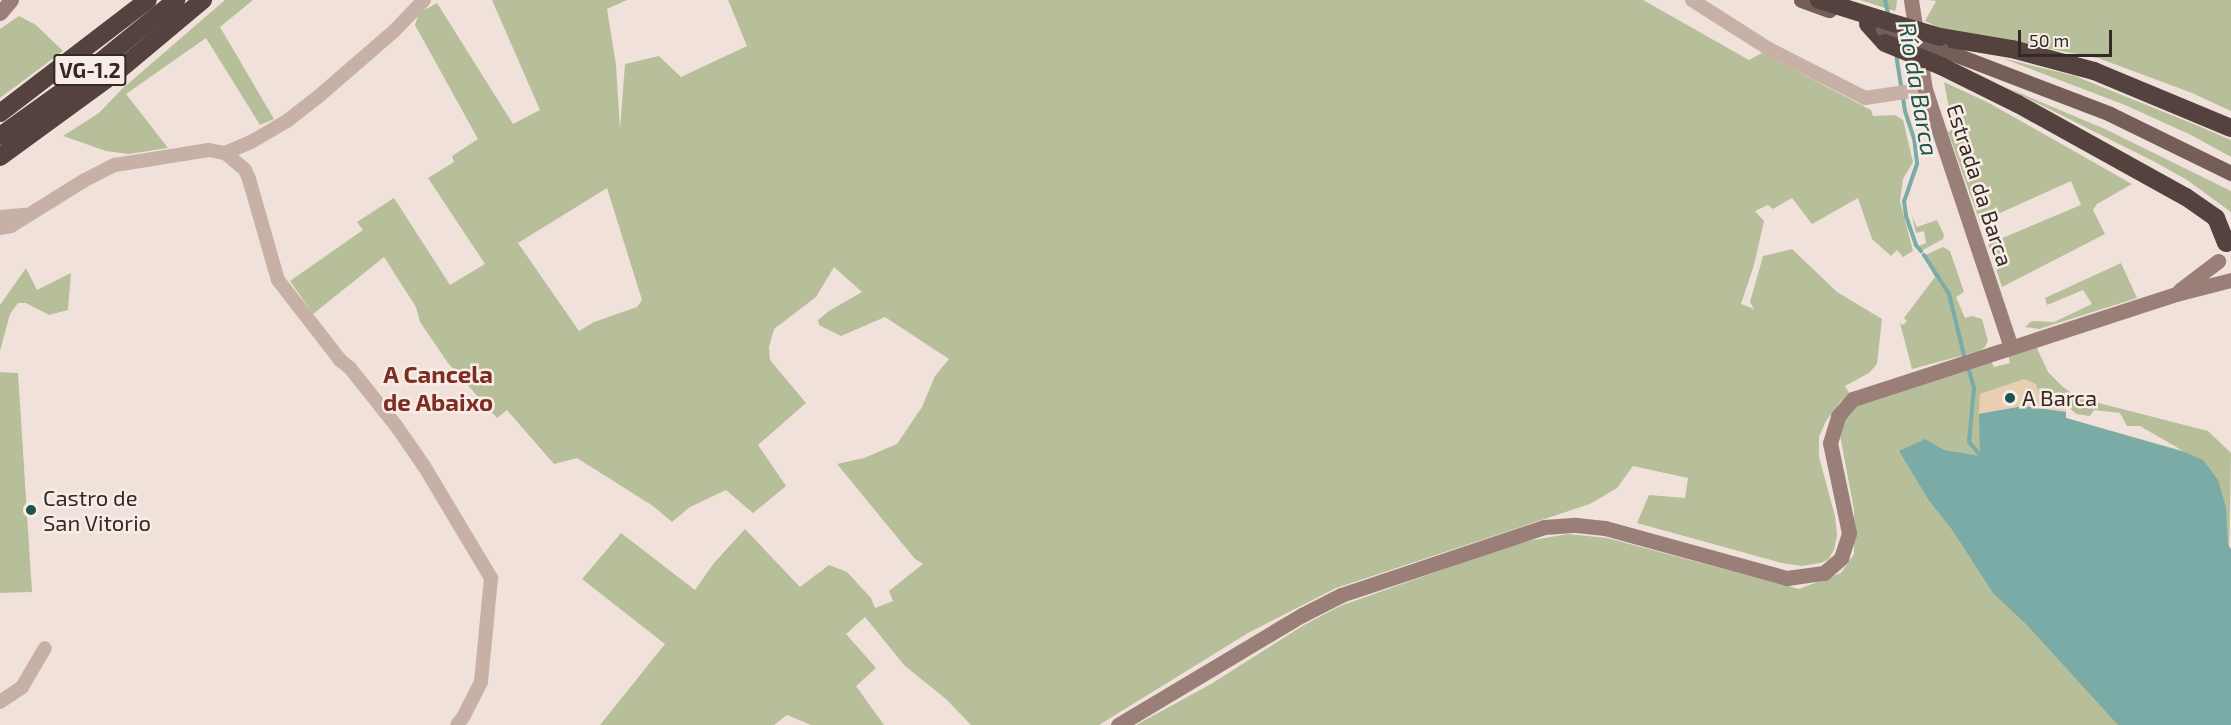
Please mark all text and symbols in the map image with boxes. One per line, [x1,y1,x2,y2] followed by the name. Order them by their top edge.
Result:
[2021,18,2116,56] scale bar
[1893,20,1945,158] water label: Río da Barca
[2029,29,2069,51] text: 50 m
[52,52,128,88] road number: VG-1.2
[1941,101,2019,269] street label: Estrada da Barca
[383,360,493,416] district label: A Cancela de Abaixo
[2022,385,2098,411] place label: A Barca
[2003,391,2017,405] marker: A Barca
[43,484,152,536] place label: Castro de San Vitorio
[24,503,38,517] marker: Castro de San Vitorio

